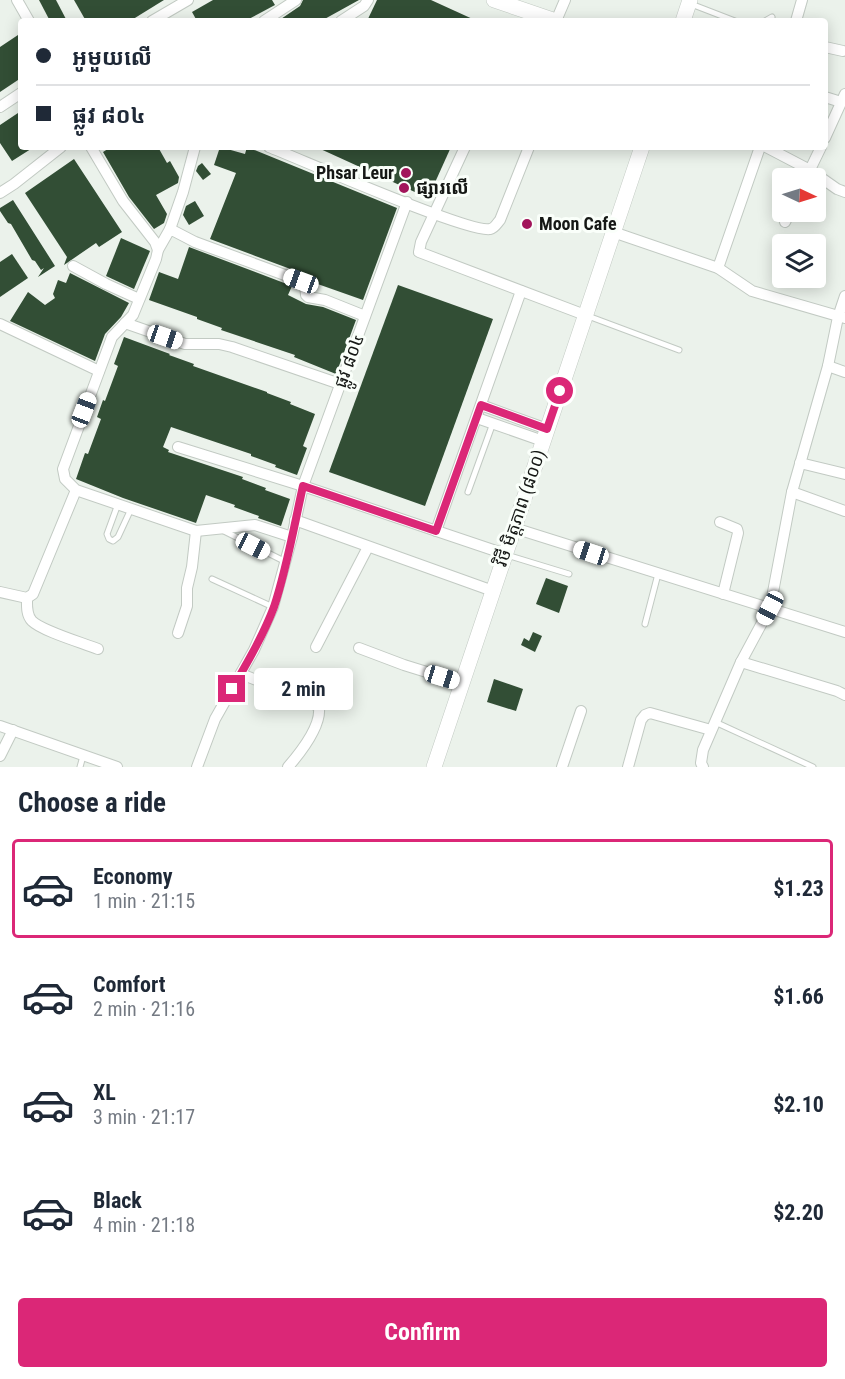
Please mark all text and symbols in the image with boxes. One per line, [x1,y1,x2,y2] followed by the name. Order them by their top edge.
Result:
[72,45,152,70] text: អូមួយលេី
[72,103,146,128] text: ផ្លូវ ៨០៤
[316,162,394,183] place label: Phsar Leur
[399,166,413,180] marker: Phsar Leur
[772,168,826,222] north arrow
[772,168,826,288] map controls
[416,177,469,199] place label: ផ្សារលើ
[397,181,411,195] marker: ផ្សារលើ
[539,213,617,234] place label: Moon Cafe
[520,217,534,231] marker: Moon Cafe
[772,234,826,288] button: layers
[281,266,321,296] car
[145,323,185,351] car
[329,331,374,393] street label: ផ្លូវ ៨០៤
[546,377,573,404] route start
[69,390,99,430] car
[489,446,551,570] street label: វិថី មិត្តភាព (៨០០)
[233,530,273,562] car
[571,539,611,567] car
[754,588,786,628] car
[422,663,462,691] car
[253,668,352,710] callout: 2 min
[218,675,245,702] route end
[281,677,326,701] text: 2 min
[18,787,166,819] text: Choose a ride
[21,862,75,916] icon: car
[93,864,173,889] text: Economy
[773,876,824,901] text: $1.23
[93,889,195,913] text: 1 min · 21:15
[21,970,75,1024] icon: car
[93,972,166,997] text: Comfort
[773,984,824,1009] text: $1.66
[93,997,195,1021] text: 2 min · 21:16
[21,1078,75,1132] icon: car
[93,1080,116,1105] text: XL
[773,1092,824,1117] text: $2.10
[93,1105,195,1129] text: 3 min · 21:17
[21,1186,75,1240] icon: car
[93,1188,142,1213] text: Black
[773,1200,824,1225] text: $2.20
[93,1213,195,1237] text: 4 min · 21:18
[18,1298,827,1367] button: Confirm

